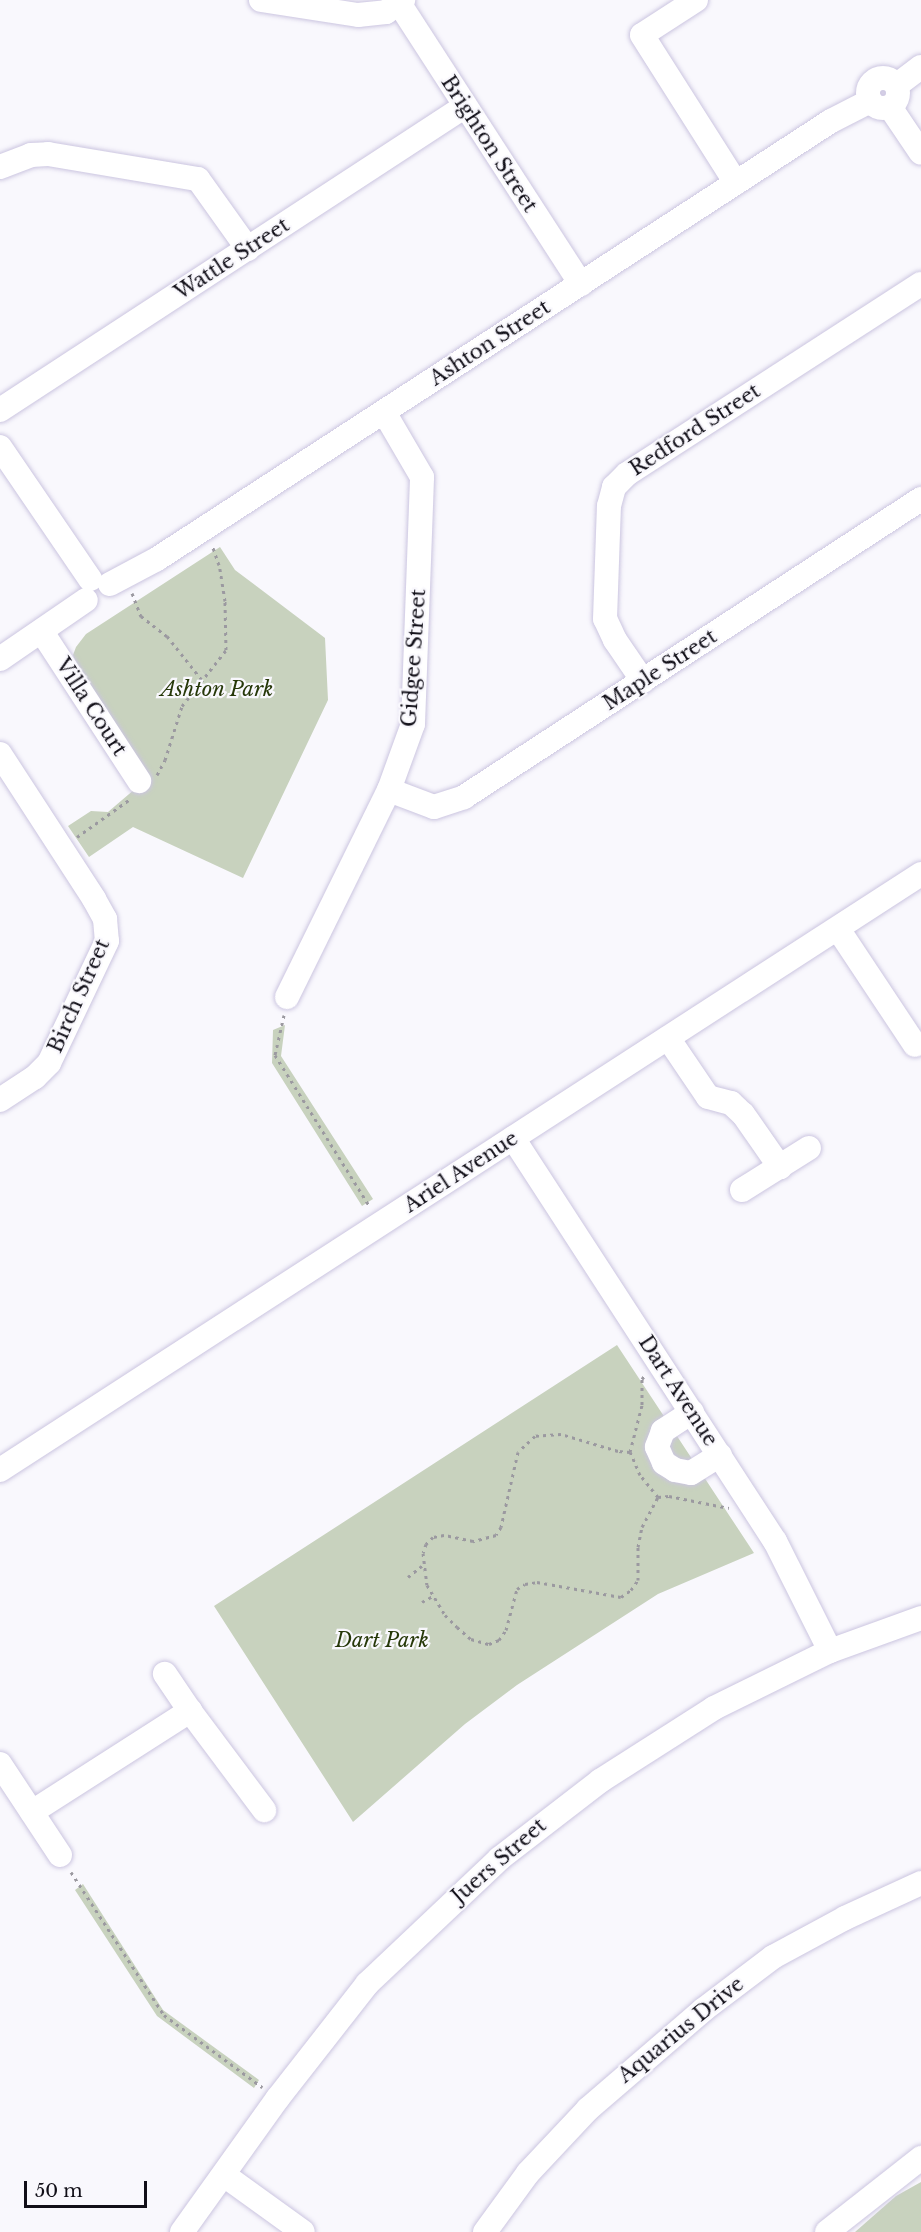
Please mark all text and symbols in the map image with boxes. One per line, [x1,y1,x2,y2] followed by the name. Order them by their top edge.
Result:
[436,71,542,217] street label: Brighton Street
[170,213,294,305] street label: Wattle Street
[425,295,555,391] street label: Ashton Street
[625,379,765,481] street label: Redford Street
[397,588,431,728] street label: Gidgee Street
[599,624,721,716] street label: Maple Street
[51,654,131,760] street label: Villa Court
[160,677,274,701] park label: Ashton Park
[43,935,115,1057] street label: Birch Street
[399,1126,523,1218] street label: Ariel Avenue
[633,1331,723,1451] street label: Dart Avenue
[335,1628,429,1652] park label: Dart Park
[447,1814,551,1908] street label: Juers Street
[613,1972,749,2088] street label: Aquarius Drive
[27,2169,150,2207] scale bar
[35,2180,83,2202] text: 50 m

